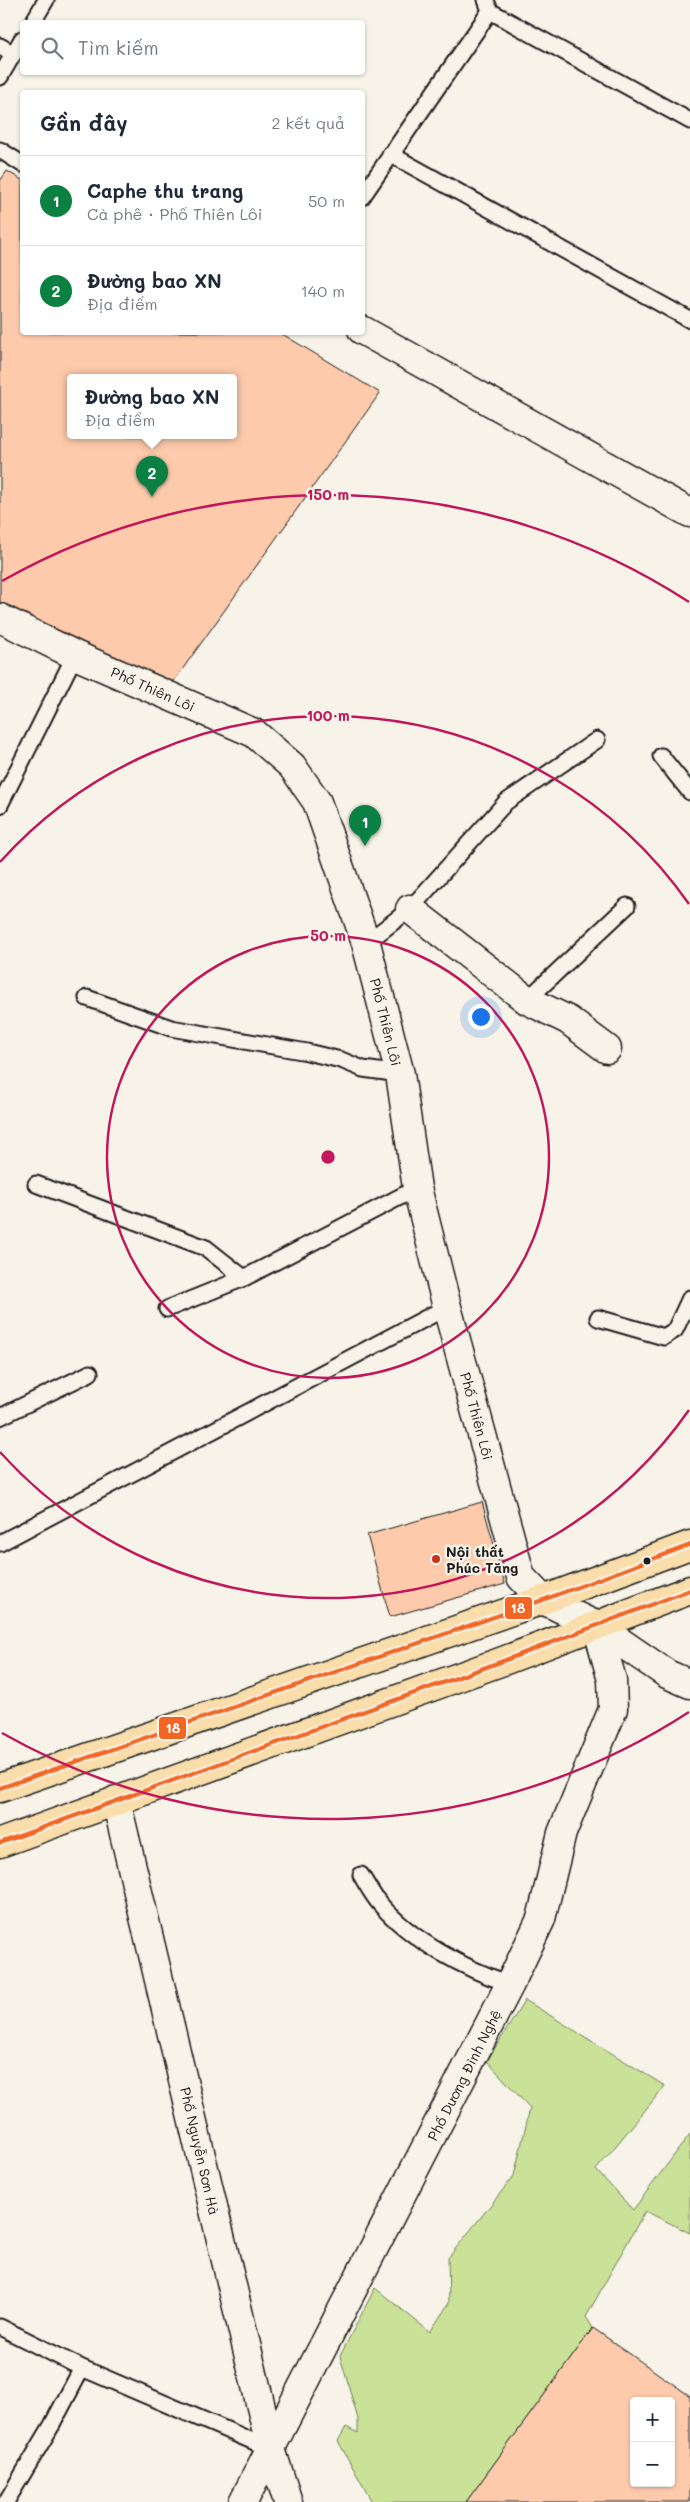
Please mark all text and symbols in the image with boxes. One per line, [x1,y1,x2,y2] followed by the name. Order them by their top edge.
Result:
[20,20,365,75] search box
[38,34,66,62] icon: search
[78,35,159,60] text: Tìm kiếm
[40,109,128,136] text: Gần đây
[271,112,345,133] text: 2 kết quả
[87,178,243,203] text: Caphe thu trang
[52,190,60,211] text: 1
[308,190,345,211] text: 50 m
[87,203,262,224] text: Cà phê · Phố Thiên Lôi
[87,268,222,293] text: Đường bao XN
[52,280,60,301] text: 2
[301,280,345,301] text: 140 m
[87,293,158,314] text: Địa điểm
[67,374,237,439] popup
[85,384,219,409] text: Đường bao XN
[85,409,155,430] text: Địa điểm
[136,456,168,497] pin: 2
[307,484,349,504] text: 150 m
[108,662,198,716] street label: Phố Thiên Lôi
[306,705,350,725] text: 100 m
[349,805,381,846] pin: 1
[310,925,346,945] text: 50 m
[366,976,406,1068] street label: Phố Thiên Lôi
[468,1004,494,1030] your location
[319,1148,337,1166] centre of rings
[456,1370,498,1462] street label: Phố Thiên Lôi
[446,1542,518,1577] place label: Nội thất Phúc Tăng
[430,1553,442,1565] marker: Nội thất Phúc Tăng
[642,1556,652,1566] unlabelled marker
[504,1596,533,1620] line badge: 18
[511,1598,526,1617] text: 18
[158,1716,187,1740] line badge: 18
[166,1718,181,1737] text: 18
[423,2006,505,2144] street label: Phố Dương Đình Nghệ
[176,2085,224,2217] street label: Phố Nguyễn Sơn Hà
[630,2397,675,2487] map controls
[630,2397,675,2442] button: +
[630,2442,675,2487] button: −

